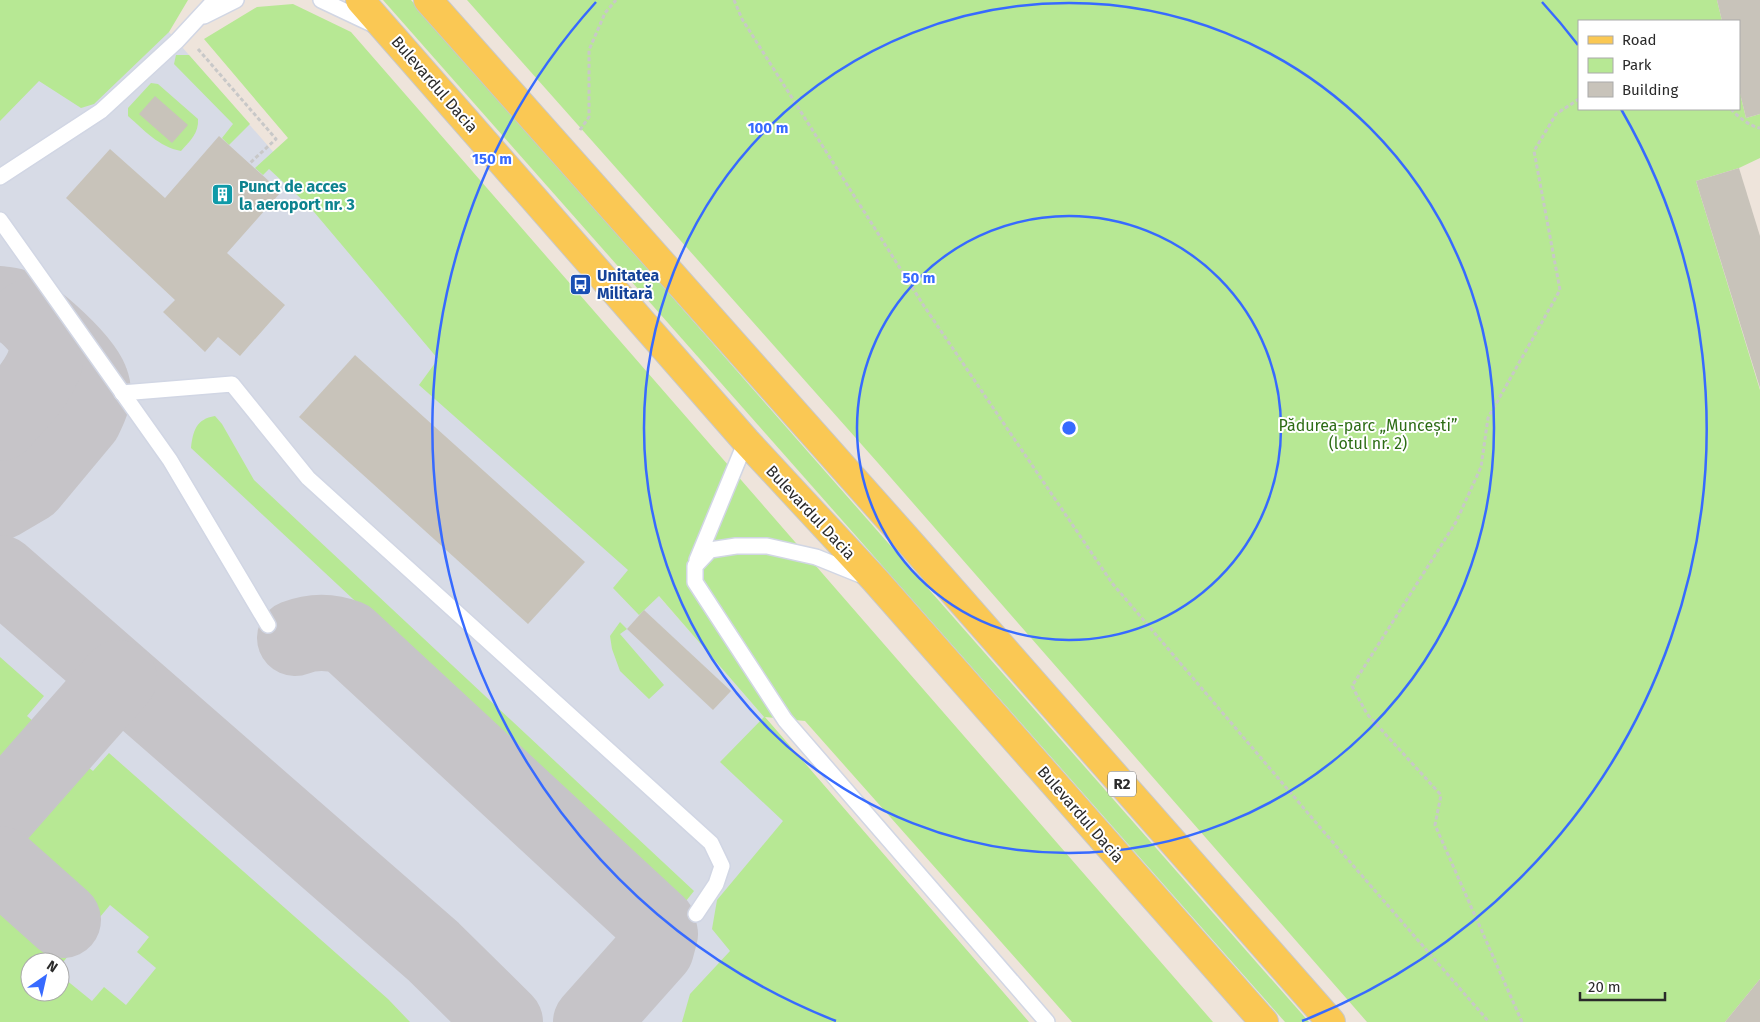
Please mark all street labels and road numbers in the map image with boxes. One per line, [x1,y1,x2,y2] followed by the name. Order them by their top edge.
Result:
[387,32,482,137] street label: Bulevardul Dacia
[762,461,859,563] street label: Bulevardul Dacia
[1033,762,1128,867] street label: Bulevardul Dacia
[1108,772,1136,796] road number: R2

